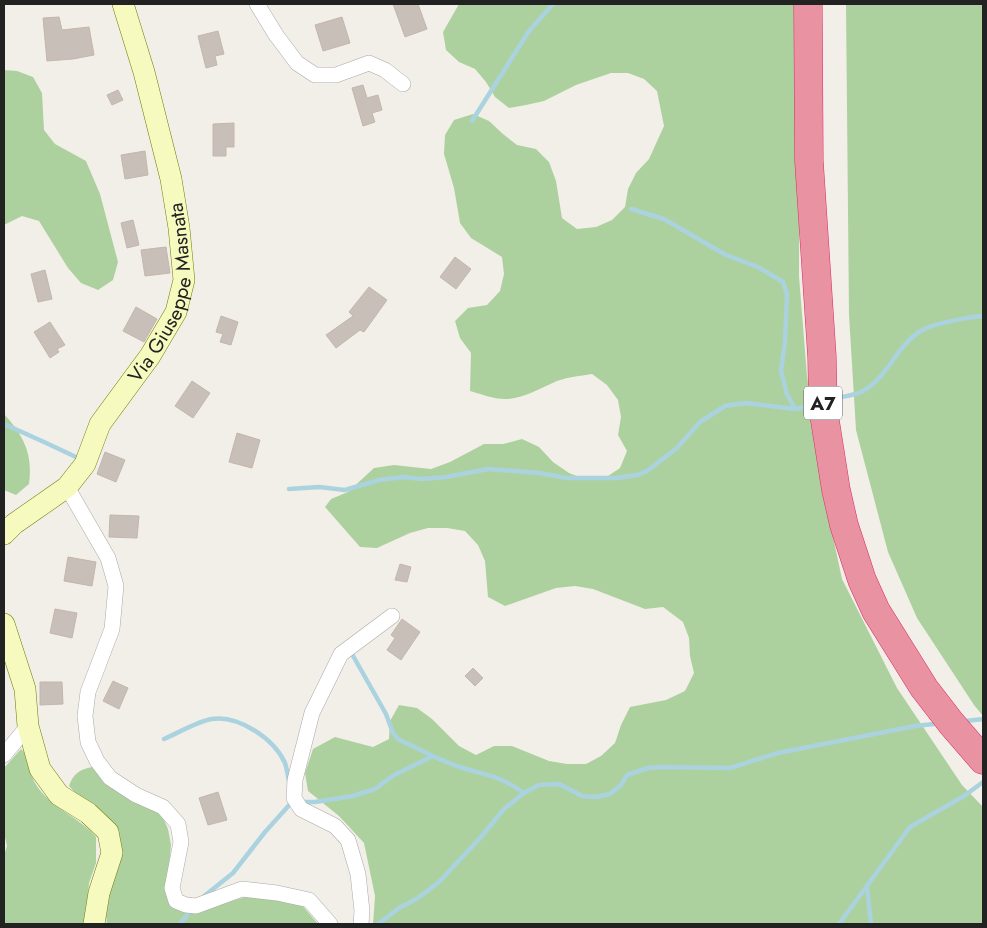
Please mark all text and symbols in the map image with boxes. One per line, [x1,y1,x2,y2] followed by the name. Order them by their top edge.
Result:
[121,201,199,389] street label: Via Giuseppe Masnata
[804,386,842,419] road number: A7

